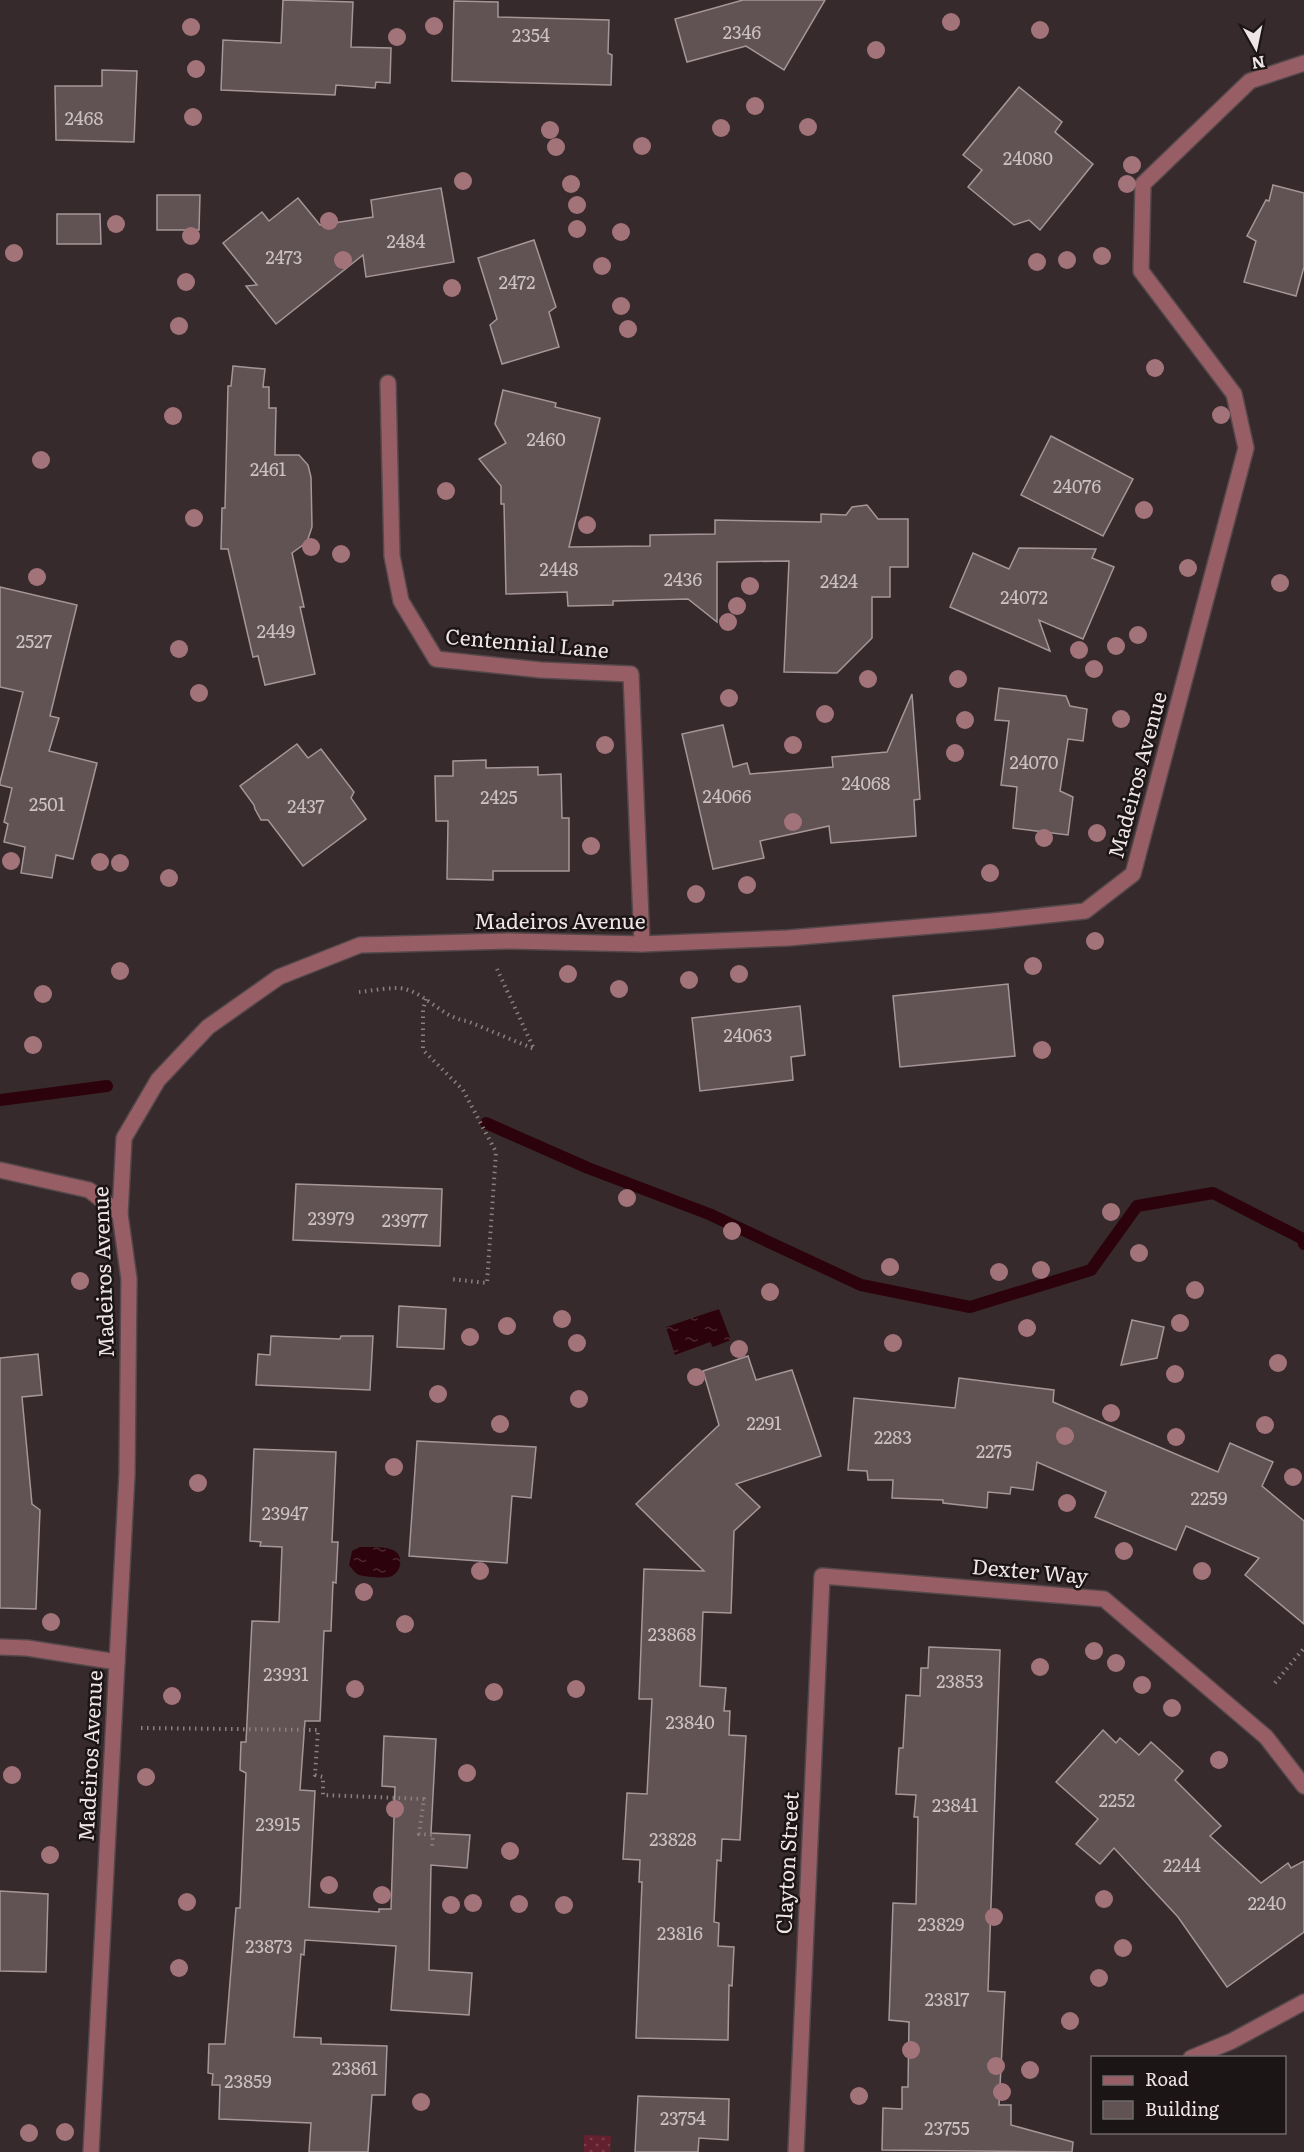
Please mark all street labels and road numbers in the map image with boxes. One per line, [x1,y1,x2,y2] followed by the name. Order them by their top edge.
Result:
[444,619,610,664] street label: Centennial Lane
[1098,687,1173,861] street label: Madeiros Avenue
[474,904,646,935] street label: Madeiros Avenue
[83,1186,120,1358] street label: Madeiros Avenue
[971,1549,1091,1590] street label: Dexter Way
[69,1669,108,1842] street label: Madeiros Avenue
[766,1790,805,1935] street label: Clayton Street

